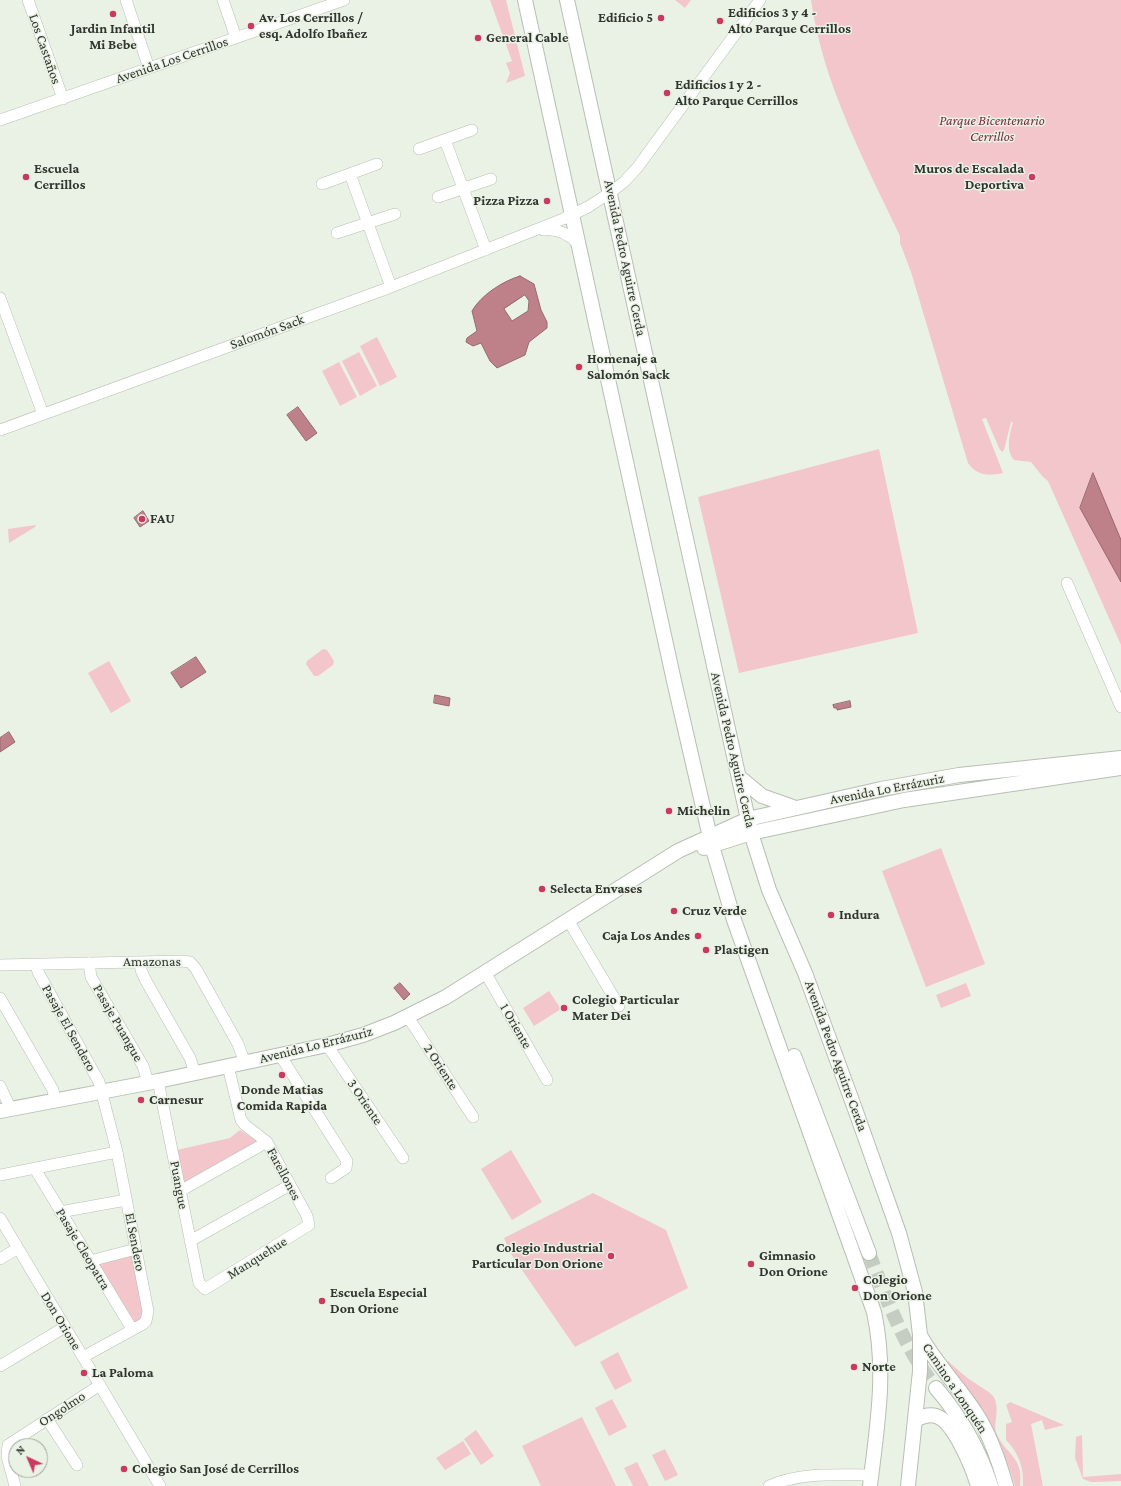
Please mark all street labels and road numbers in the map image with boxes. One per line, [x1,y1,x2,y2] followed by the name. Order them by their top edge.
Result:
[25,12,65,86] street label: Los Castaños
[114,33,230,87] street label: Avenida Los Cerrillos
[600,178,650,338] street label: Avenida Pedro Aguirre Cerda
[228,311,306,353] street label: Salomón Sack
[707,670,759,830] street label: Avenida Pedro Aguirre Cerda
[828,770,946,808] street label: Avenida Lo Errázuriz
[123,954,181,970] street label: Amazonas
[801,978,871,1134] street label: Avenida Pedro Aguirre Cerda
[89,981,147,1065] street label: Pasaje Puangue
[38,982,100,1074] street label: Pasaje El Sendero
[496,1000,536,1052] street label: 1 Oriente
[258,1023,374,1067] street label: Avenida Lo Errázuriz
[420,1041,462,1093] street label: 2 Oriente
[344,1076,386,1128] street label: 3 Oriente
[263,1145,305,1203] street label: Farellones
[166,1159,192,1211] street label: Puangue
[52,1205,114,1293] street label: Pasaje Cleopatra
[121,1211,149,1273] street label: El Sendero
[224,1233,290,1283] street label: Manquehue
[37,1289,85,1353] street label: Don Orione
[919,1340,991,1436] street label: Camino a Lonquén
[35,1388,89,1430] street label: Ongolmo

